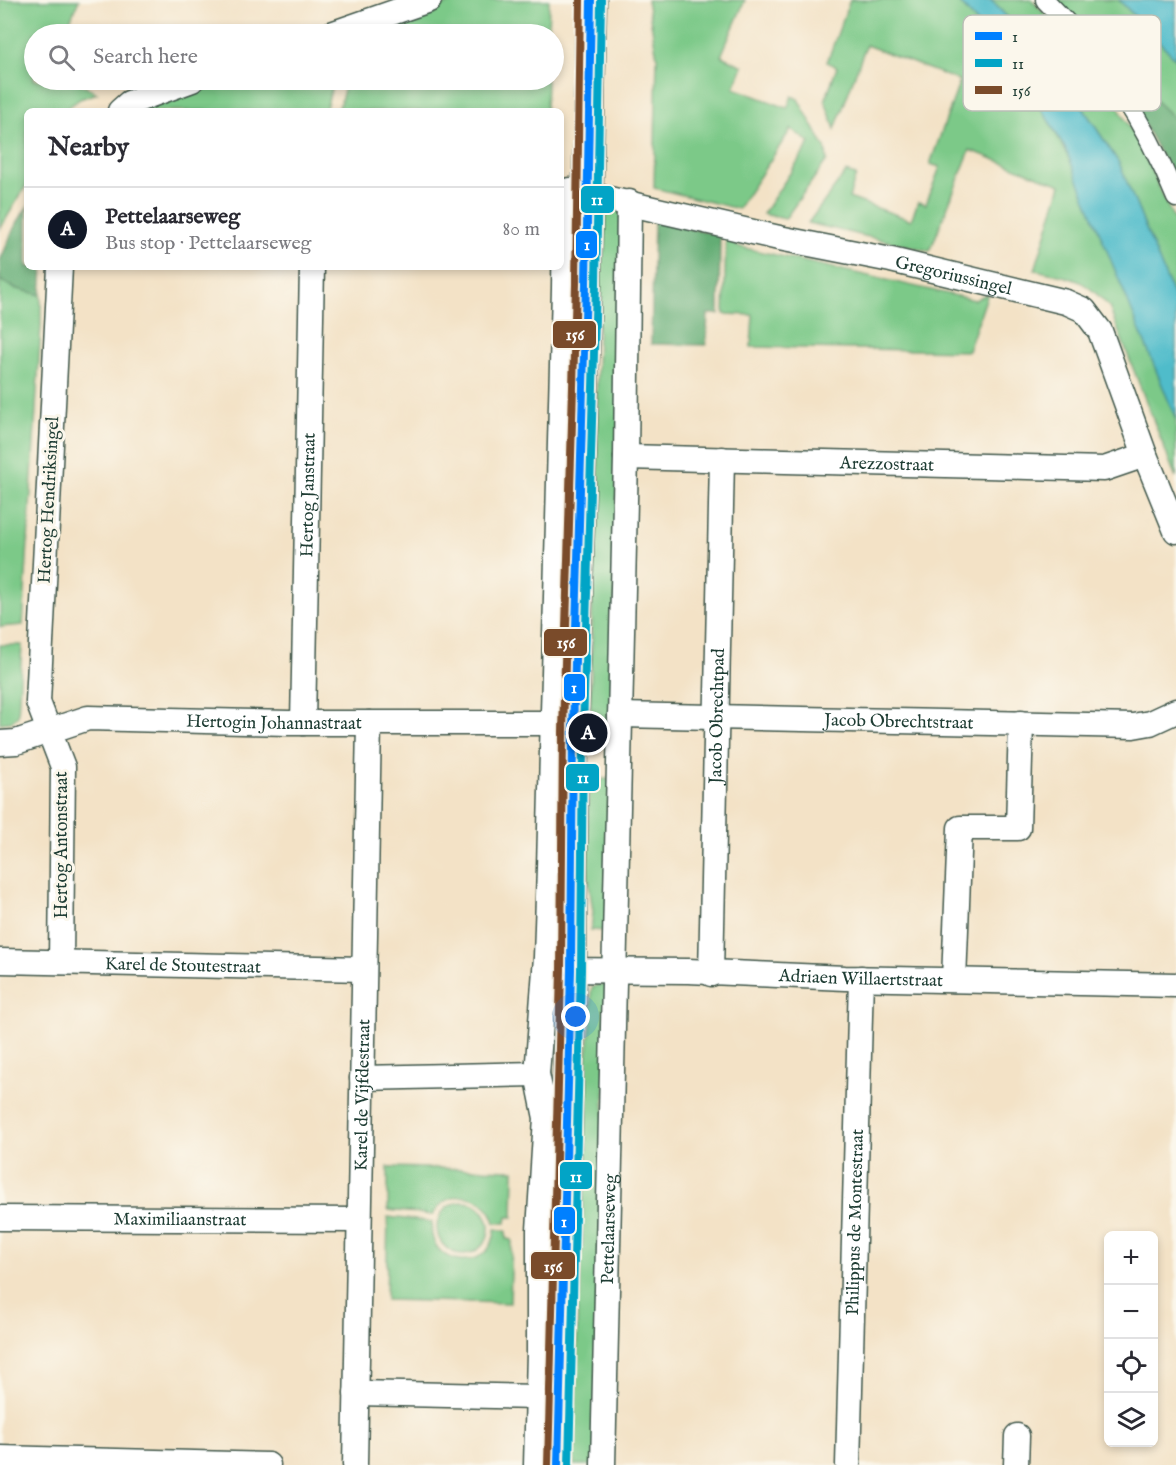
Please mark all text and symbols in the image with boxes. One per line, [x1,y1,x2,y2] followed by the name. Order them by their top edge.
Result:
[963,15,1161,111] legend
[24,24,564,90] search box
[1012,28,1018,48] text: 1
[45,41,78,74] icon: search
[93,43,198,71] text: Search here
[1012,55,1024,75] text: 11
[1012,82,1031,102] text: 156
[48,131,129,164] text: Nearby
[580,185,615,214] line badge: 11
[591,191,603,211] text: 11
[105,203,240,231] text: Pettelaarseweg
[61,217,74,242] text: A
[503,217,540,242] text: 80 m
[575,230,598,259] line badge: 1
[105,231,311,256] text: Bus stop · Pettelaarseweg
[584,236,590,256] text: 1
[893,251,1014,302] street label: Gregoriussingel
[552,320,597,349] line badge: 156
[566,326,585,346] text: 156
[34,416,65,584] street label: Hertog Hendriksingel
[296,432,322,558] street label: Hertog Janstraat
[838,452,934,478] street label: Arezzostraat
[543,628,588,657] line badge: 156
[557,634,576,654] text: 156
[705,648,731,786] street label: Jacob Obrechtpad
[563,673,586,702] line badge: 1
[571,679,577,699] text: 1
[822,709,974,736] street label: Jacob Obrechtstraat
[186,710,362,736] street label: Hertogin Johannastraat
[568,710,608,756] pin: A
[565,763,600,792] line badge: 11
[577,769,589,789] text: 11
[51,771,74,919] street label: Hertog Antonstraat
[105,953,261,980] street label: Karel de Stoutestraat
[777,965,943,993] street label: Adriaen Willaertstraat
[561,1002,590,1031] your location
[351,1019,376,1171] street label: Karel de Vijfdestraat
[842,1129,870,1316] street label: Philippus de Montestraat
[559,1161,593,1190] line badge: 11
[570,1168,582,1188] text: 11
[597,1173,623,1285] street label: Pettelaarseweg
[553,1206,576,1235] line badge: 1
[114,1209,246,1232] street label: Maximiliaanstraat
[561,1213,567,1233] text: 1
[1104,1231,1158,1447] map controls
[1104,1231,1158,1285] button: +
[530,1251,576,1280] line badge: 156
[544,1258,563,1278] text: 156
[1104,1285,1158,1339] button: −
[1104,1339,1158,1393] button: locate
[1104,1393,1158,1447] button: layers

